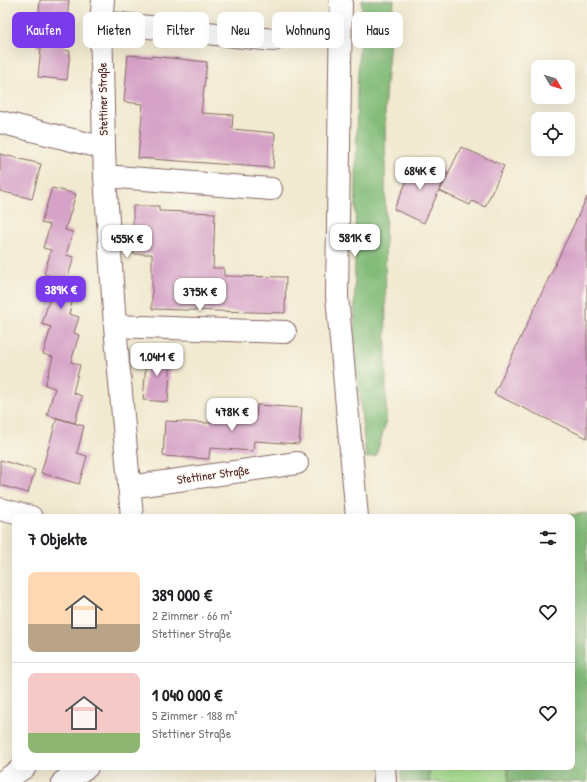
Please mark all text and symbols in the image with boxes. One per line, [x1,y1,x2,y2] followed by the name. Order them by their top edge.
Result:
[12,12,75,48] chip: Kaufen
[83,12,145,48] chip: Mieten
[153,12,209,48] chip: Filter
[217,12,264,48] chip: Neu
[272,12,344,48] chip: Wohnung
[352,12,403,48] chip: Haus
[531,60,575,104] north arrow
[531,60,575,156] map controls
[93,62,112,136] street label: Stettiner Straße
[531,112,575,156] button: locate
[387,157,453,191] pin: 684K €
[404,161,436,179] text: 684K €
[322,224,388,258] pin: 581K €
[94,225,160,259] pin: 455K €
[339,228,371,246] text: 581K €
[111,229,143,247] text: 455K €
[28,276,94,310] pin: 389K €
[167,278,233,312] pin: 375K €
[45,280,77,298] text: 389K €
[183,282,217,300] text: 375K €
[120,343,194,377] pin: 1.04M €
[139,347,175,365] text: 1.04M €
[199,398,265,432] pin: 478K €
[216,402,248,420] text: 478K €
[176,461,250,488] street label: Stettiner Straße
[28,527,87,550] text: 7 Objekte
[537,527,559,549] icon: filters
[152,583,212,606] text: 389 000 €
[60,588,108,636] icon: home
[537,601,559,623] icon: heart
[152,606,232,624] text: 2 Zimmer · 66 m²
[152,624,231,642] text: Stettiner Straße
[152,683,223,706] text: 1 040 000 €
[60,689,108,737] icon: home
[537,702,559,724] icon: heart
[152,706,237,724] text: 5 Zimmer · 188 m²
[152,724,231,742] text: Stettiner Straße

